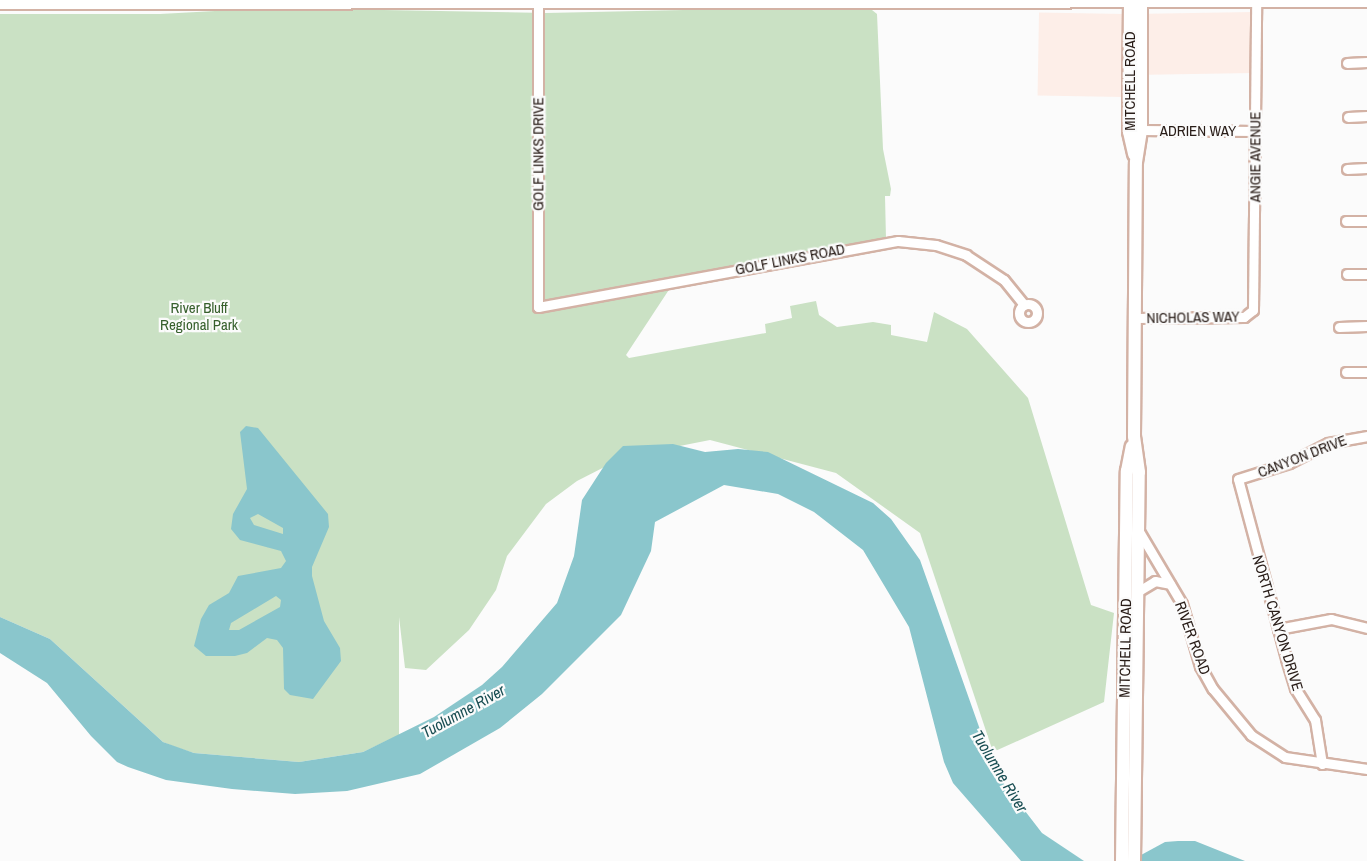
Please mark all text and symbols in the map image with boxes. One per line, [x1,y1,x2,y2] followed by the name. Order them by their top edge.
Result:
[1121,31,1139,131] street label: MITCHELL ROAD
[529,97,547,211] street label: GOLF LINKS DRIVE
[1246,111,1264,203] street label: ANGIE AVENUE
[1160,122,1236,140] street label: ADRIEN WAY
[734,240,846,278] street label: GOLF LINKS ROAD
[160,298,238,333] park label: River Bluff Regional Park
[1146,307,1240,327] street label: NICHOLAS WAY
[1255,431,1349,481] street label: CANYON DRIVE
[1249,553,1307,693] street label: NORTH CANYON DRIVE
[1115,598,1135,698] street label: MITCHELL ROAD
[1171,599,1215,677] street label: RIVER ROAD
[418,680,508,742] water label: Tuolumne River
[968,727,1032,815] water label: Tuolumne River

